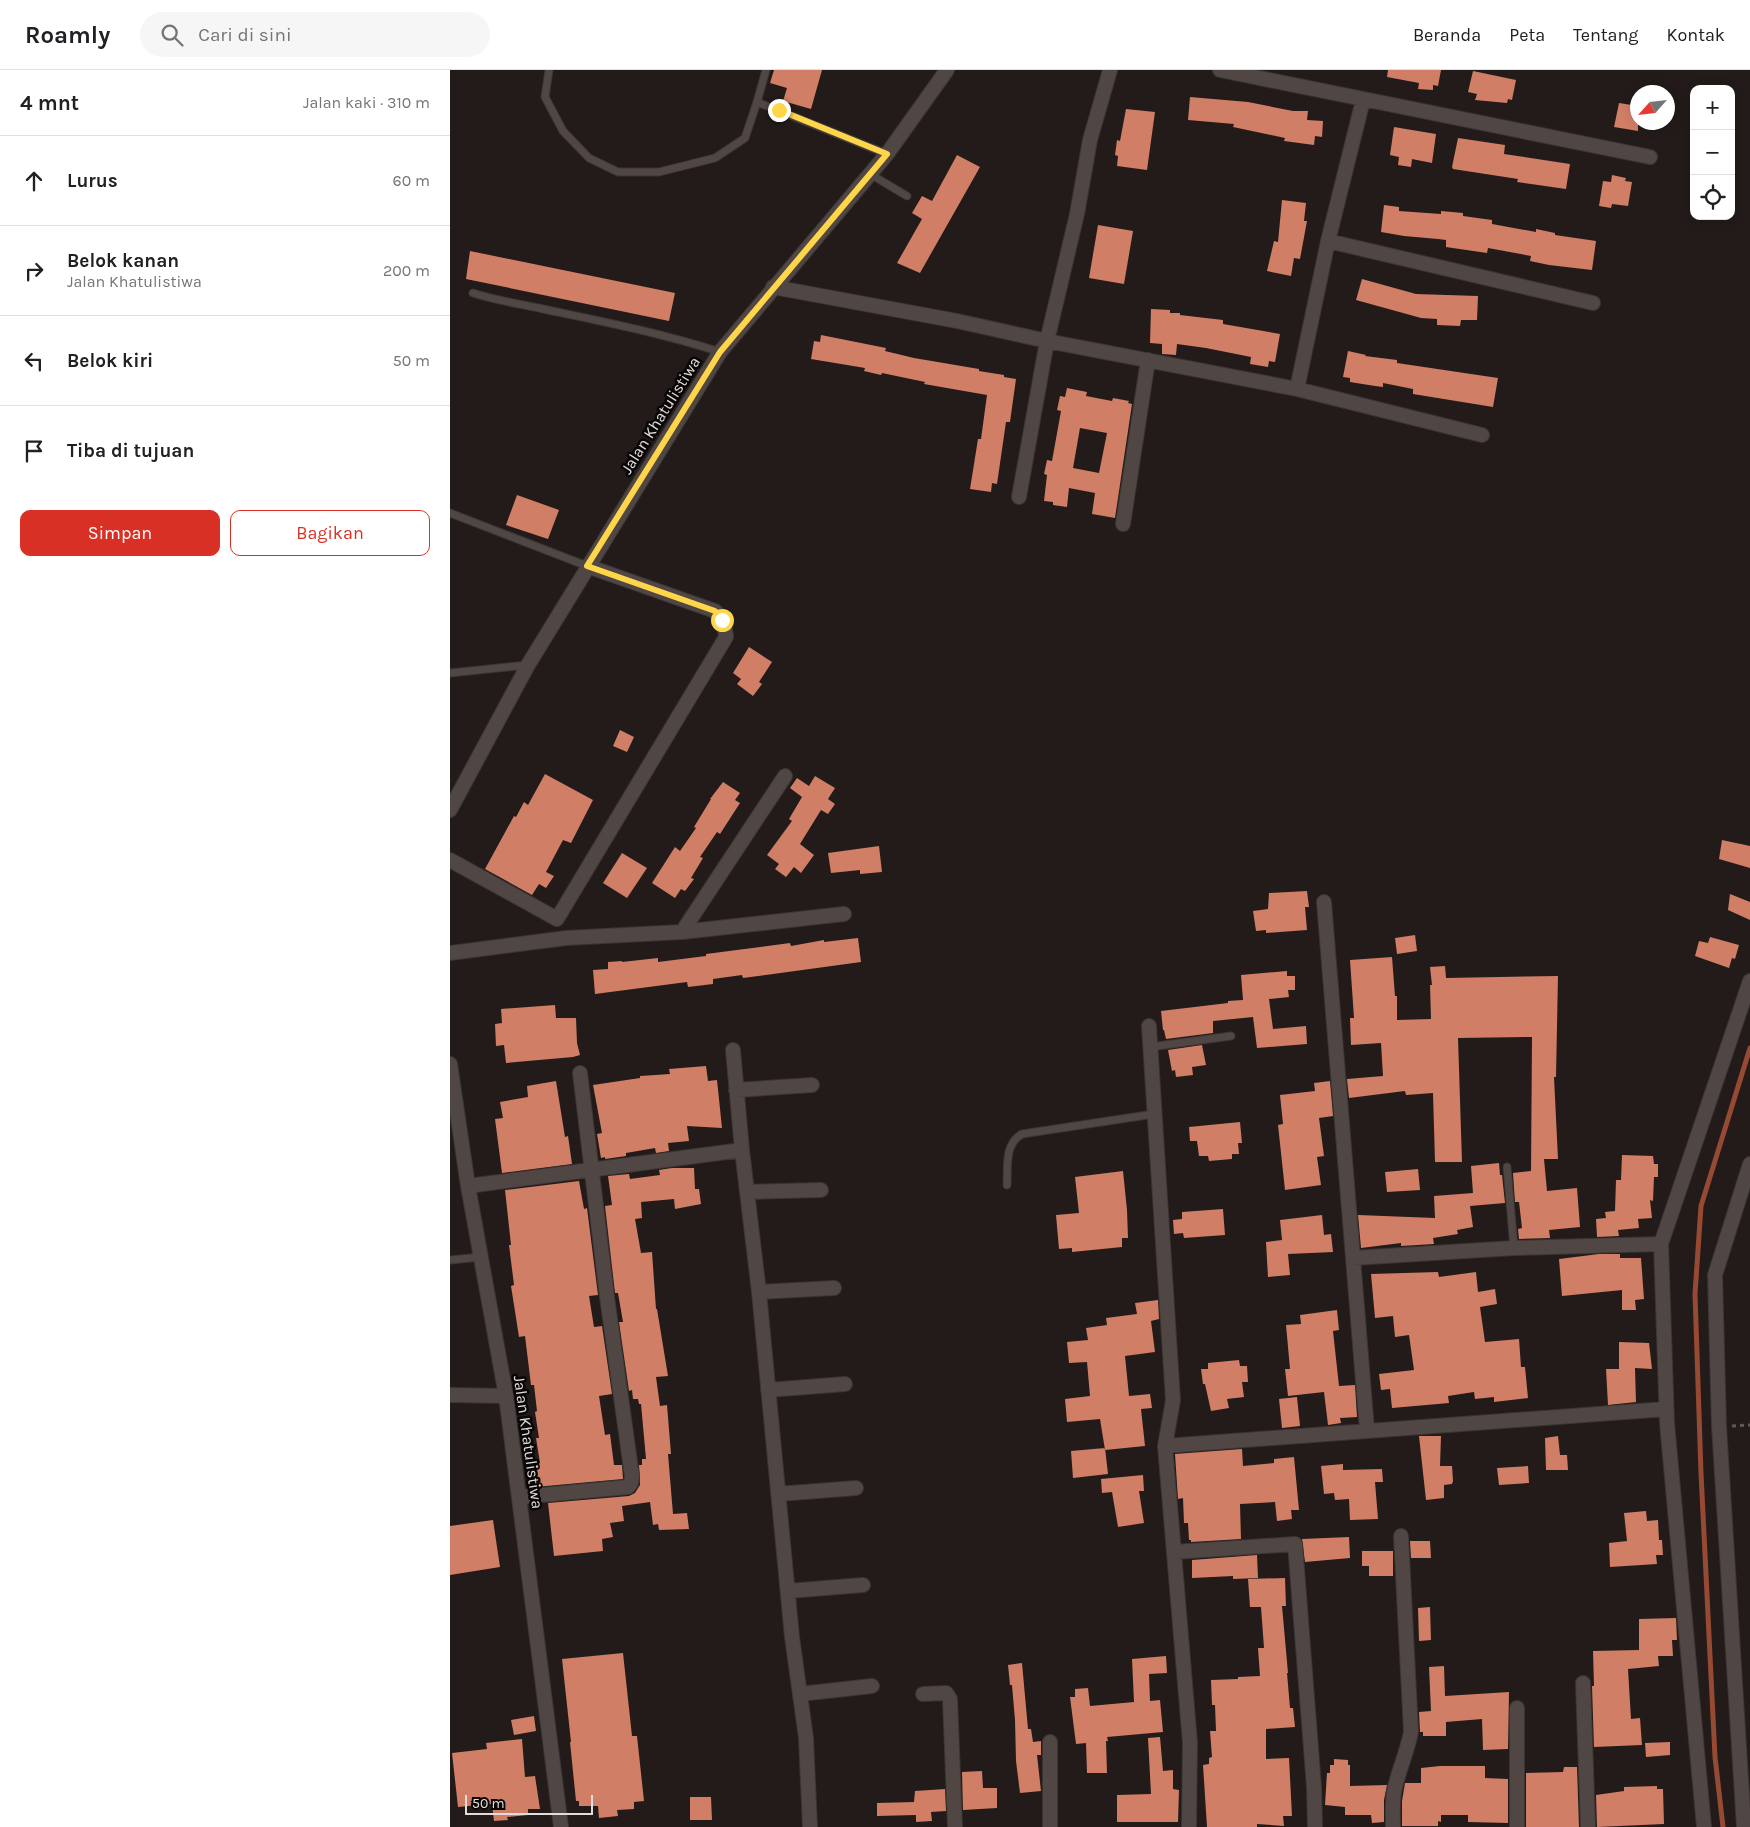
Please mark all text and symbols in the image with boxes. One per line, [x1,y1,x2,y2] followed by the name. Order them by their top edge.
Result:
[140,12,490,57] search box
[25,21,110,49] text: Roamly
[158,21,186,49] icon: search
[198,24,292,46] text: Cari di sini
[1413,24,1481,46] text: Beranda
[1509,24,1545,46] text: Peta
[1573,24,1639,46] text: Tentang
[1667,24,1725,46] text: Kontak
[1630,85,1675,130] north arrow
[1690,85,1735,220] map controls
[1690,85,1735,130] button: +
[20,91,79,115] text: 4 mnt
[303,93,430,112] text: Jalan kaki · 310 m
[768,99,791,122] route end
[1690,130,1735,175] button: −
[20,167,48,195] icon: ahead
[67,170,118,192] text: Lurus
[393,171,430,190] text: 60 m
[1690,175,1735,220] button: locate
[67,250,179,272] text: Belok kanan
[20,257,48,285] icon: right
[383,261,430,280] text: 200 m
[67,272,202,291] text: Jalan Khatulistiwa
[20,347,48,375] icon: left
[67,350,153,372] text: Belok kiri
[393,351,430,370] text: 50 m
[617,353,704,477] street label: Jalan Khatulistiwa
[20,437,48,465] icon: arrive
[67,440,194,462] text: Tiba di tujuan
[20,510,220,556] button: Simpan
[230,510,430,556] button: Bagikan
[711,609,734,632] route start
[510,1374,547,1510] street label: Jalan Khatulistiwa
[465,1792,592,1815] scale bar
[472,1795,505,1812] text: 50 m

